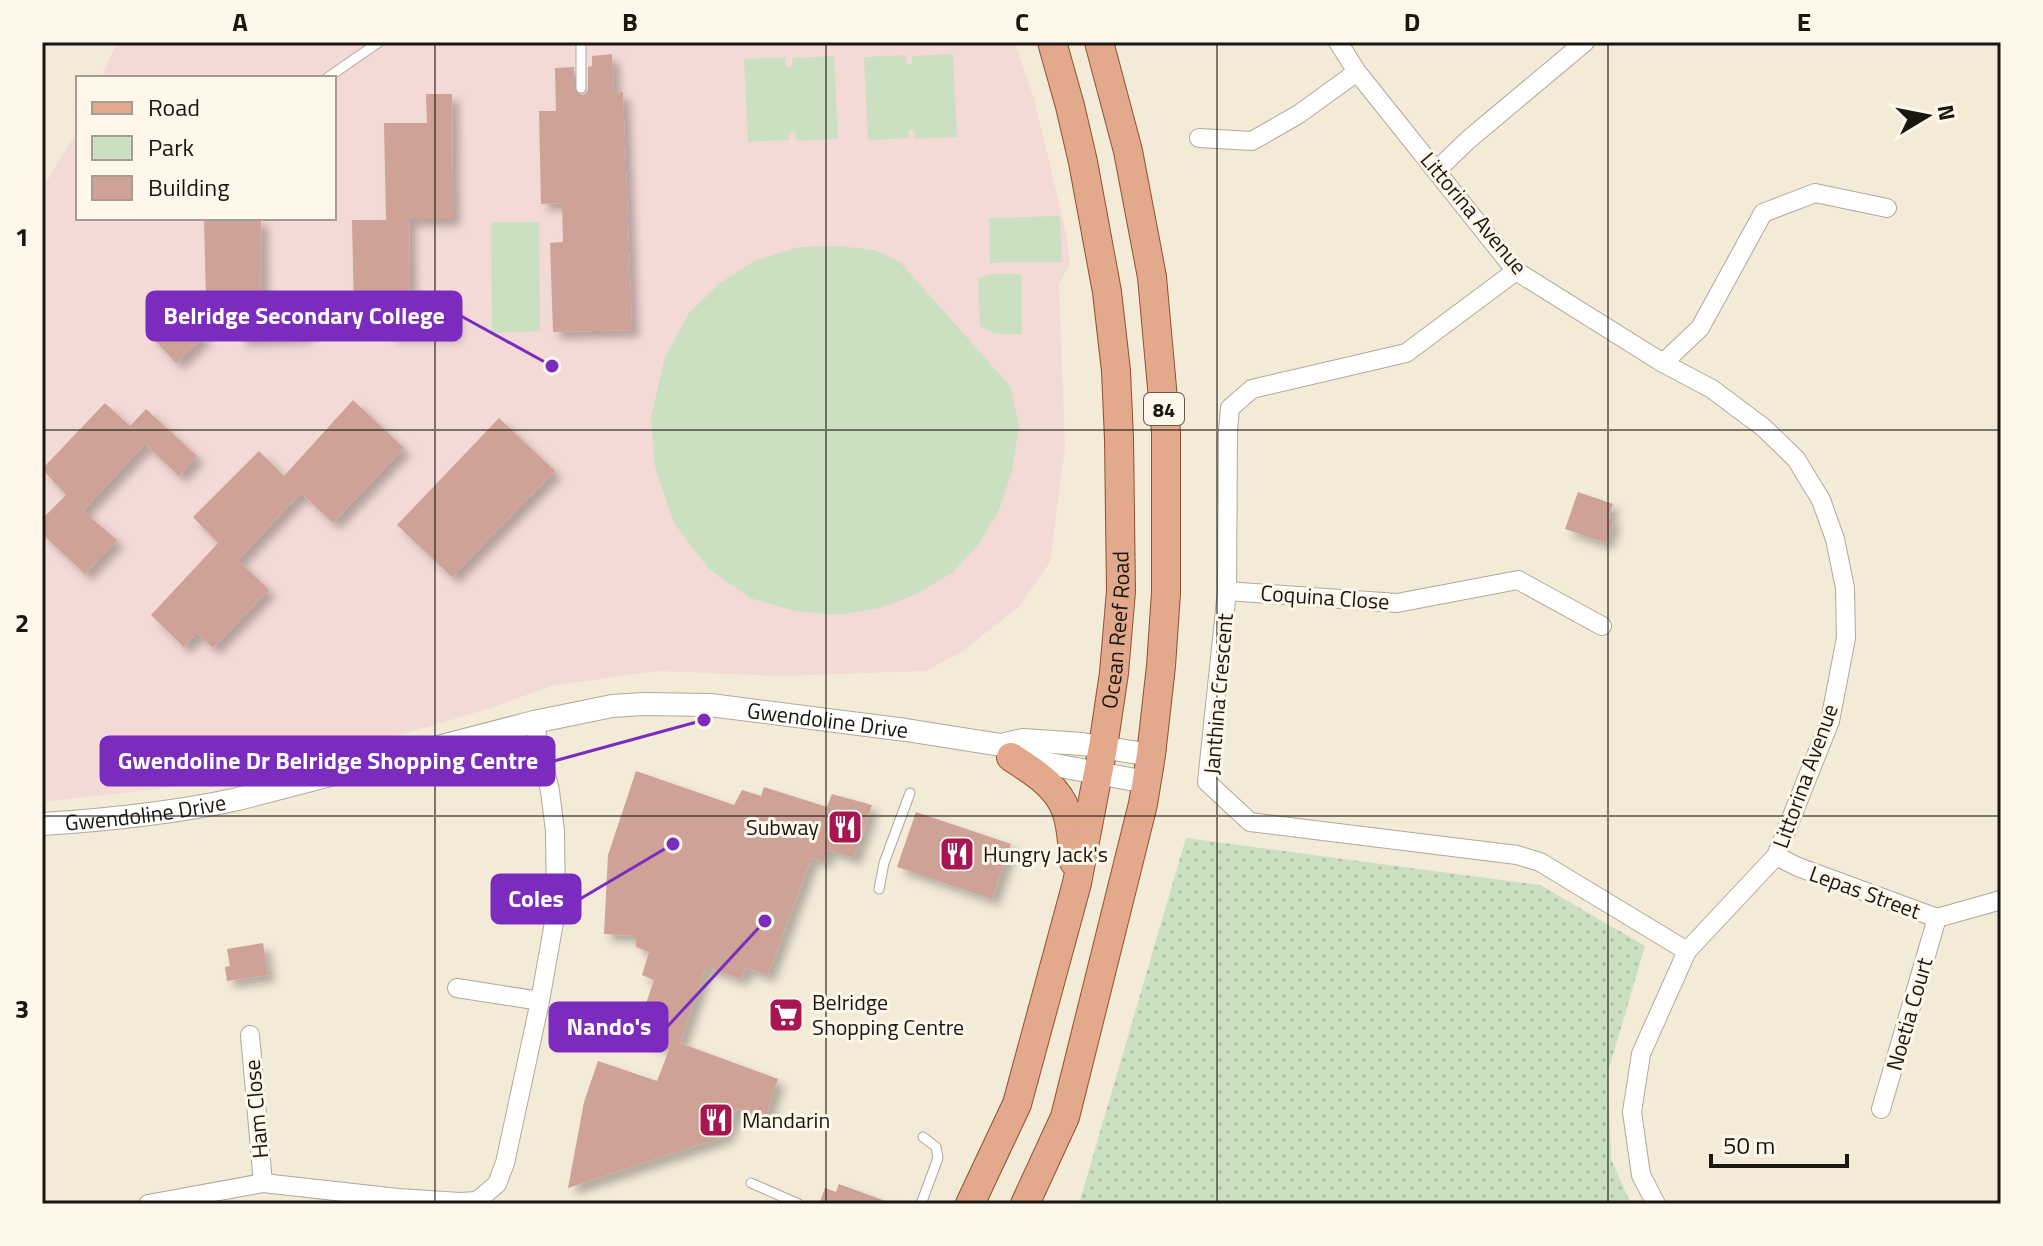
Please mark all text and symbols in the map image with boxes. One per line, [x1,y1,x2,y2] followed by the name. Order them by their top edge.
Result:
[232,2,248,41] text: A
[622,2,638,41] text: B
[1015,2,1029,41] text: C
[1404,2,1420,41] text: D
[1797,2,1811,41] text: E
[76,76,336,220] legend
[1887,76,1967,156] north arrow
[148,89,200,125] text: Road
[1929,102,1965,123] text: N
[148,129,194,165] text: Park
[1412,144,1536,282] street label: Littorina Avenue
[148,169,230,205] text: Building
[15,217,29,256] text: 1
[147,292,461,340] callout: Belridge Secondary College
[163,297,445,333] text: Belridge Secondary College
[1144,393,1184,425] road number: 84
[1092,551,1138,711] street label: Ocean Reef Road
[1259,576,1391,618] street label: Coquina Close
[15,603,29,642] text: 2
[1194,612,1242,776] street label: Janthina Crescent
[745,693,910,747] street label: Gwendoline Drive
[1763,699,1847,853] street label: Littorina Avenue
[101,737,554,785] callout: Gwendoline Dr Belridge Shopping Centre
[118,742,538,778] text: Gwendoline Dr Belridge Shopping Centre
[64,785,229,839] street label: Gwendoline Drive
[826,808,864,846] restaurant icon: Subway
[746,810,819,844] place label: Subway
[938,835,976,873] restaurant icon: Hungry Jack's
[983,837,1108,871] place label: Hungry Jack's
[1805,856,1926,928] street label: Lepas Street
[492,875,580,923] callout: Coles
[508,880,564,916] text: Coles
[1877,953,1941,1075] street label: Noetia Court
[812,985,964,1044] place label: Belridge Shopping Centre
[15,989,29,1028] text: 3
[767,996,805,1034] supermarket icon: Belridge Shopping Centre
[550,1003,667,1051] callout: Nando's
[567,1008,651,1044] text: Nando's
[235,1058,277,1160] street label: Ham Close
[697,1101,735,1139] restaurant icon: Mandarin
[742,1103,830,1137] place label: Mandarin
[1711,1118,1847,1168] scale bar
[1723,1127,1775,1163] text: 50 m

